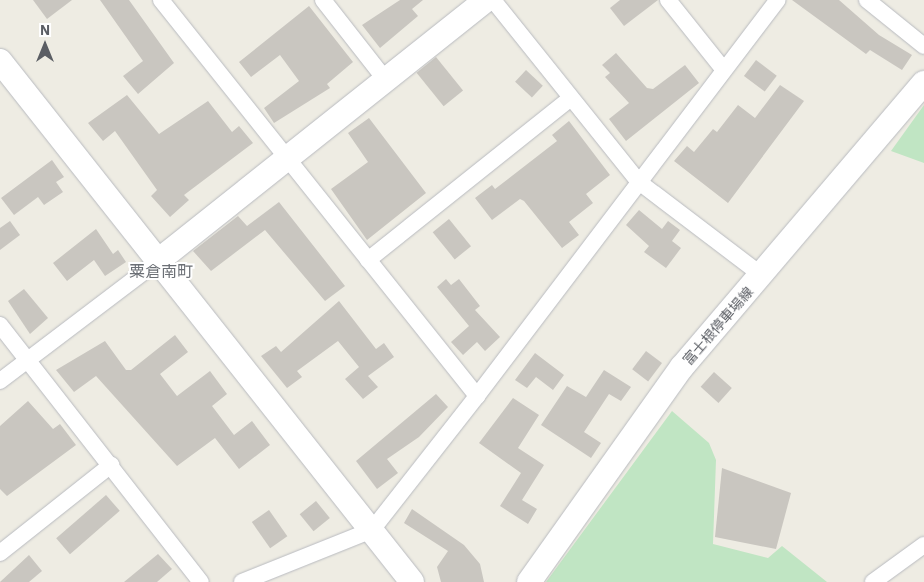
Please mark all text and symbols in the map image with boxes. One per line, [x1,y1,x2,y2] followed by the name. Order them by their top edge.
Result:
[20,20,70,70] north arrow
[40,21,50,39] text: N
[129,261,193,281] district label: 粟倉南町
[680,284,756,368] street label: 富士根停車場線

